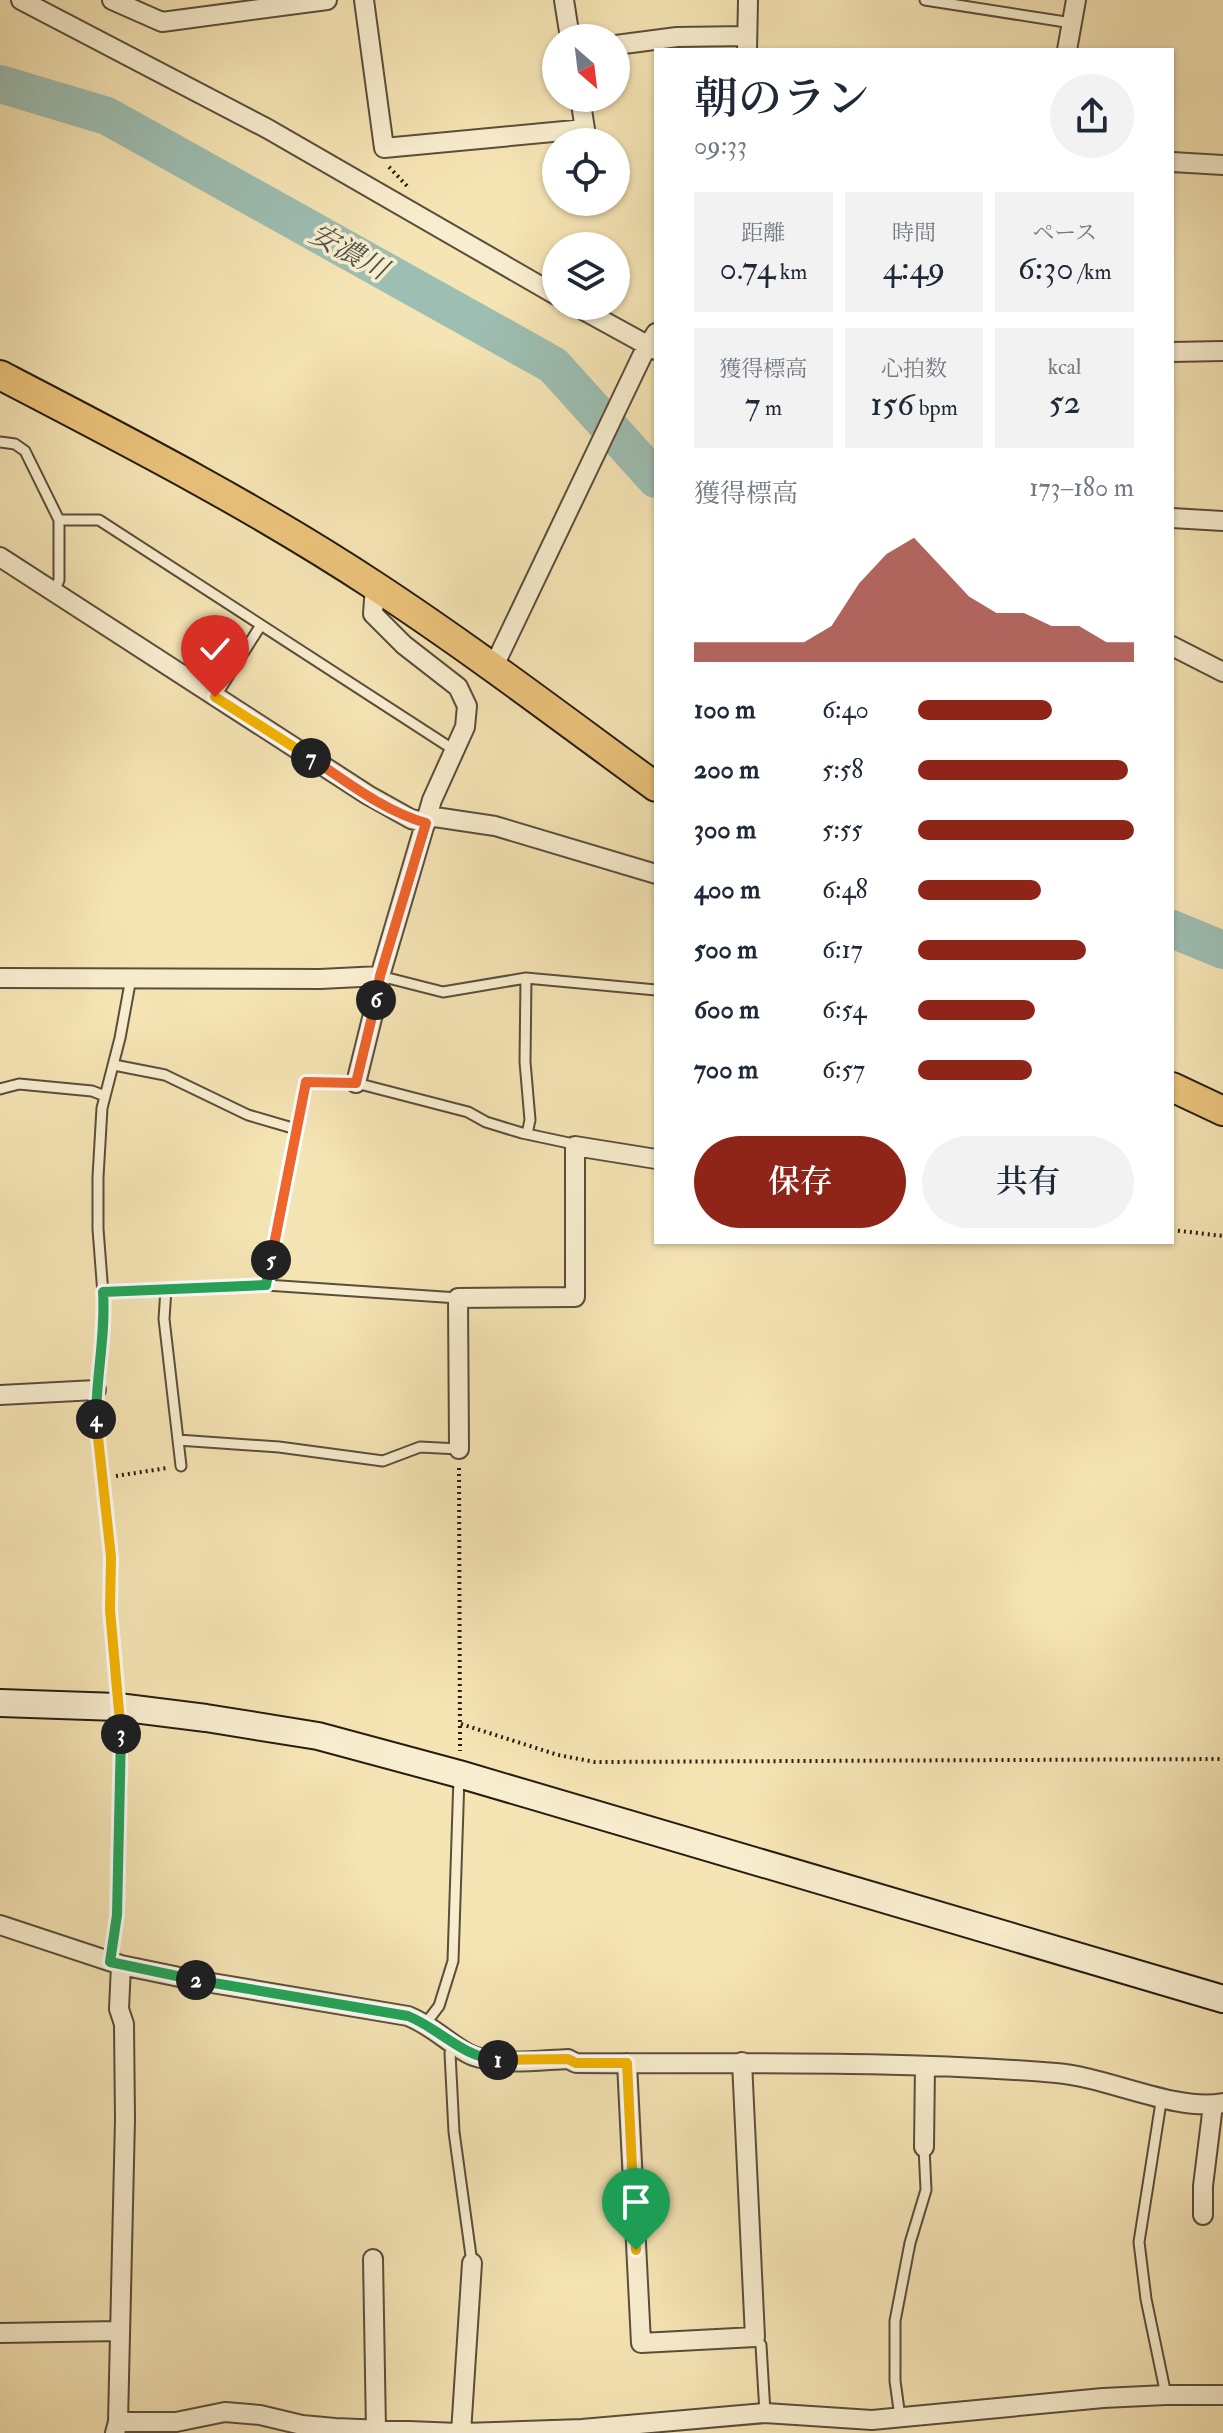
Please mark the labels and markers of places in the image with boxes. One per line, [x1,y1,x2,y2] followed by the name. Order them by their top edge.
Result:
[181,615,249,697] pin
[291,738,331,778] pin: 7
[356,980,396,1020] pin: 6
[251,1240,291,1280] pin: 5
[76,1399,116,1439] pin: 4
[101,1714,141,1754] pin: 3
[176,1960,216,2000] pin: 2
[478,2040,518,2080] pin: 1
[602,2168,670,2250] pin

